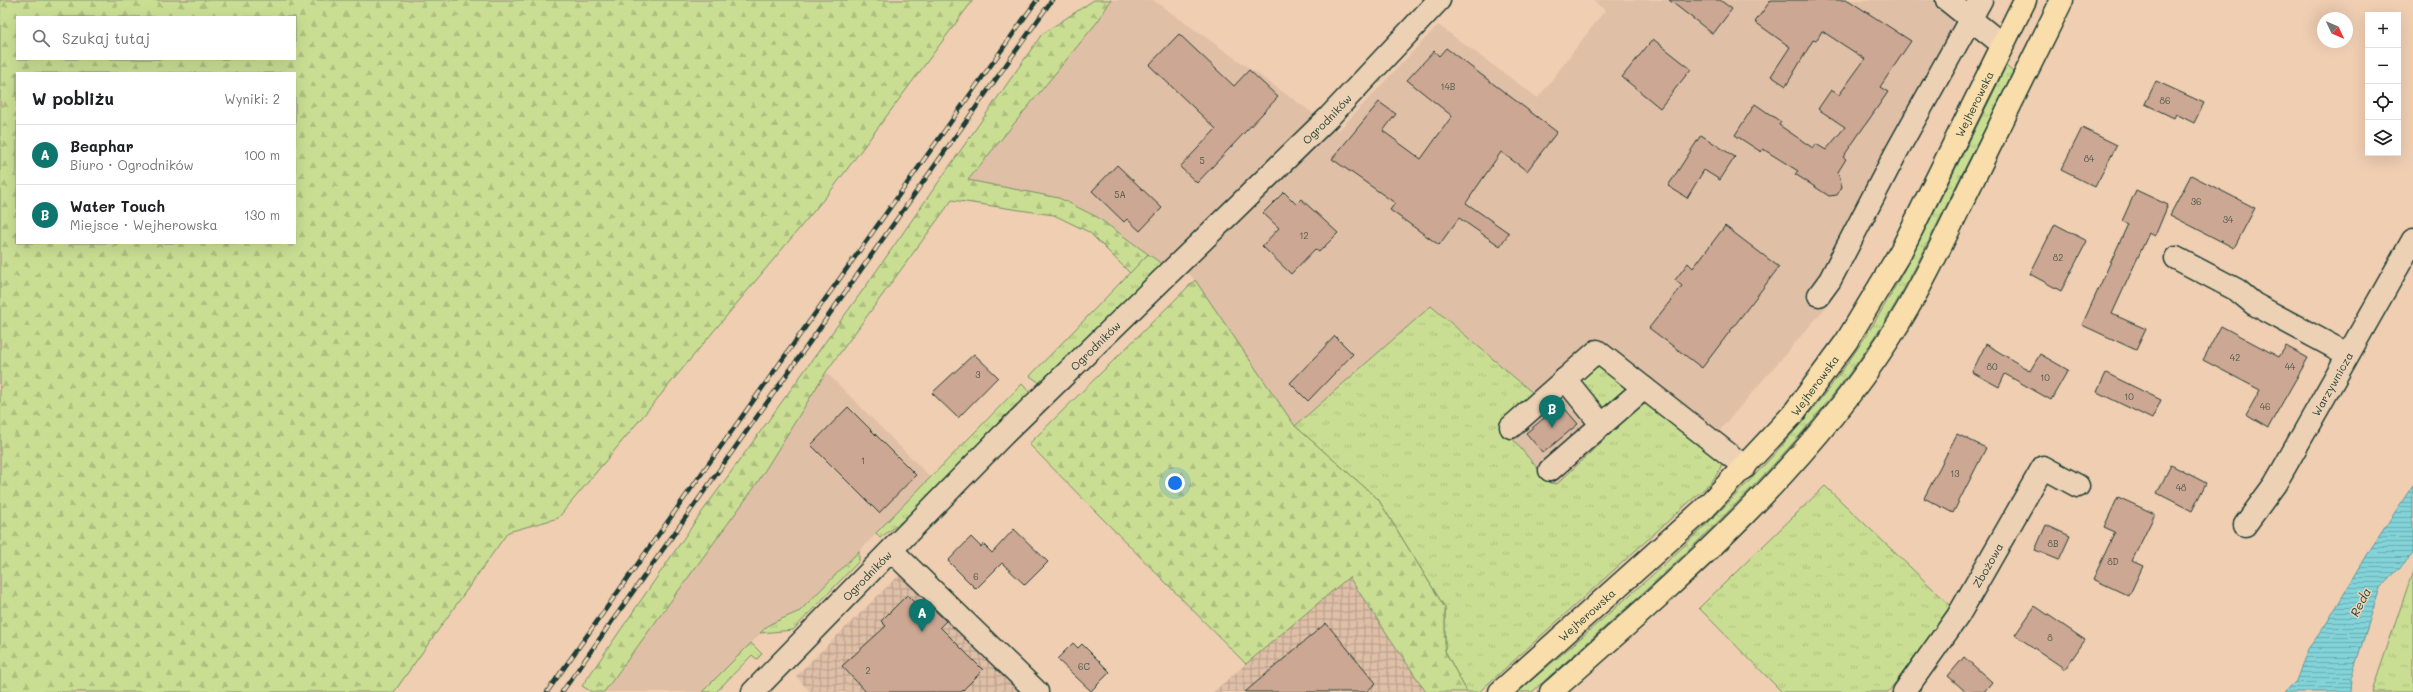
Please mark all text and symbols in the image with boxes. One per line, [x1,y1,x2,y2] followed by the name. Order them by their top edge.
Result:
[2317,12,2353,48] north arrow
[2365,12,2401,156] map controls
[2365,12,2401,48] button: +
[16,16,296,60] search box
[30,27,52,49] icon: search
[62,28,150,48] text: Szukaj tutaj
[2365,48,2401,84] button: −
[1951,68,1996,139] street label: Wejherowska
[1441,81,1456,92] house number: 14B
[2365,84,2401,120] button: locate
[32,87,114,109] text: W pobliżu
[224,90,280,107] text: Wyniki: 2
[1299,90,1355,147] street label: Ogrodników
[2160,95,2170,106] house number: 86
[2365,120,2401,156] button: layers
[70,136,133,156] text: Beaphar
[40,146,50,163] text: A
[244,146,280,163] text: 100 m
[2084,153,2095,164] house number: 84
[1199,155,1205,166] house number: 5
[70,156,194,173] text: Biuro · Ogrodników
[1114,189,1126,200] house number: 5A
[70,196,165,216] text: Water Touch
[2191,196,2201,207] house number: 36
[41,206,49,223] text: B
[244,206,280,223] text: 130 m
[2223,214,2234,225] house number: 34
[70,216,218,233] text: Miejsce · Wejherowska
[1299,230,1309,241] house number: 12
[2053,252,2063,263] house number: 82
[1067,317,1123,373] street label: Ogrodników
[2308,349,2356,419] street label: Warzywnicza
[1787,352,1842,419] street label: Wejherowska
[2230,352,2240,363] house number: 42
[1987,361,1998,372] house number: 80
[2285,361,2296,372] house number: 44
[975,369,981,380] house number: 3
[2040,372,2050,383] house number: 10
[2124,391,2134,402] house number: 10
[1539,395,1565,428] pin: B
[2260,401,2270,412] house number: 46
[861,455,865,466] house number: 1
[1950,468,1960,479] house number: 13
[1165,473,1185,493] your location
[2176,482,2187,493] house number: 48
[2047,538,2059,549] house number: 8B
[1968,540,2006,590] street label: Zbożowa
[839,547,895,604] street label: Ogrodników
[2107,556,2119,567] house number: 8D
[973,571,979,582] house number: 6
[1555,585,1618,644] street label: Wejherowska
[2346,585,2374,619] water label: Reda
[909,599,935,632] pin: A
[2047,632,2053,643] house number: 8
[1078,661,1090,672] house number: 6C
[865,665,871,676] house number: 2

